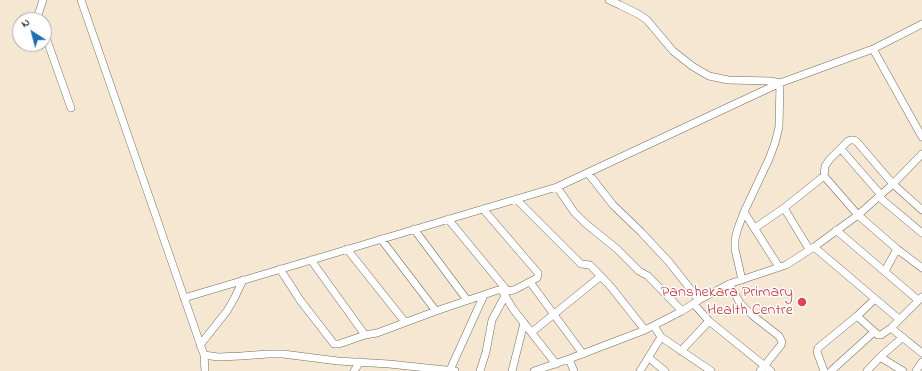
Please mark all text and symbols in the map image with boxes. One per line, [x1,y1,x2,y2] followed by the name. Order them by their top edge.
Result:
[12,12,52,52] north arrow
[18,14,33,32] text: N
[661,283,793,321] place label: Panshekara Primary Health Centre
[796,296,808,308] marker: Panshekara Primary Health Centre

